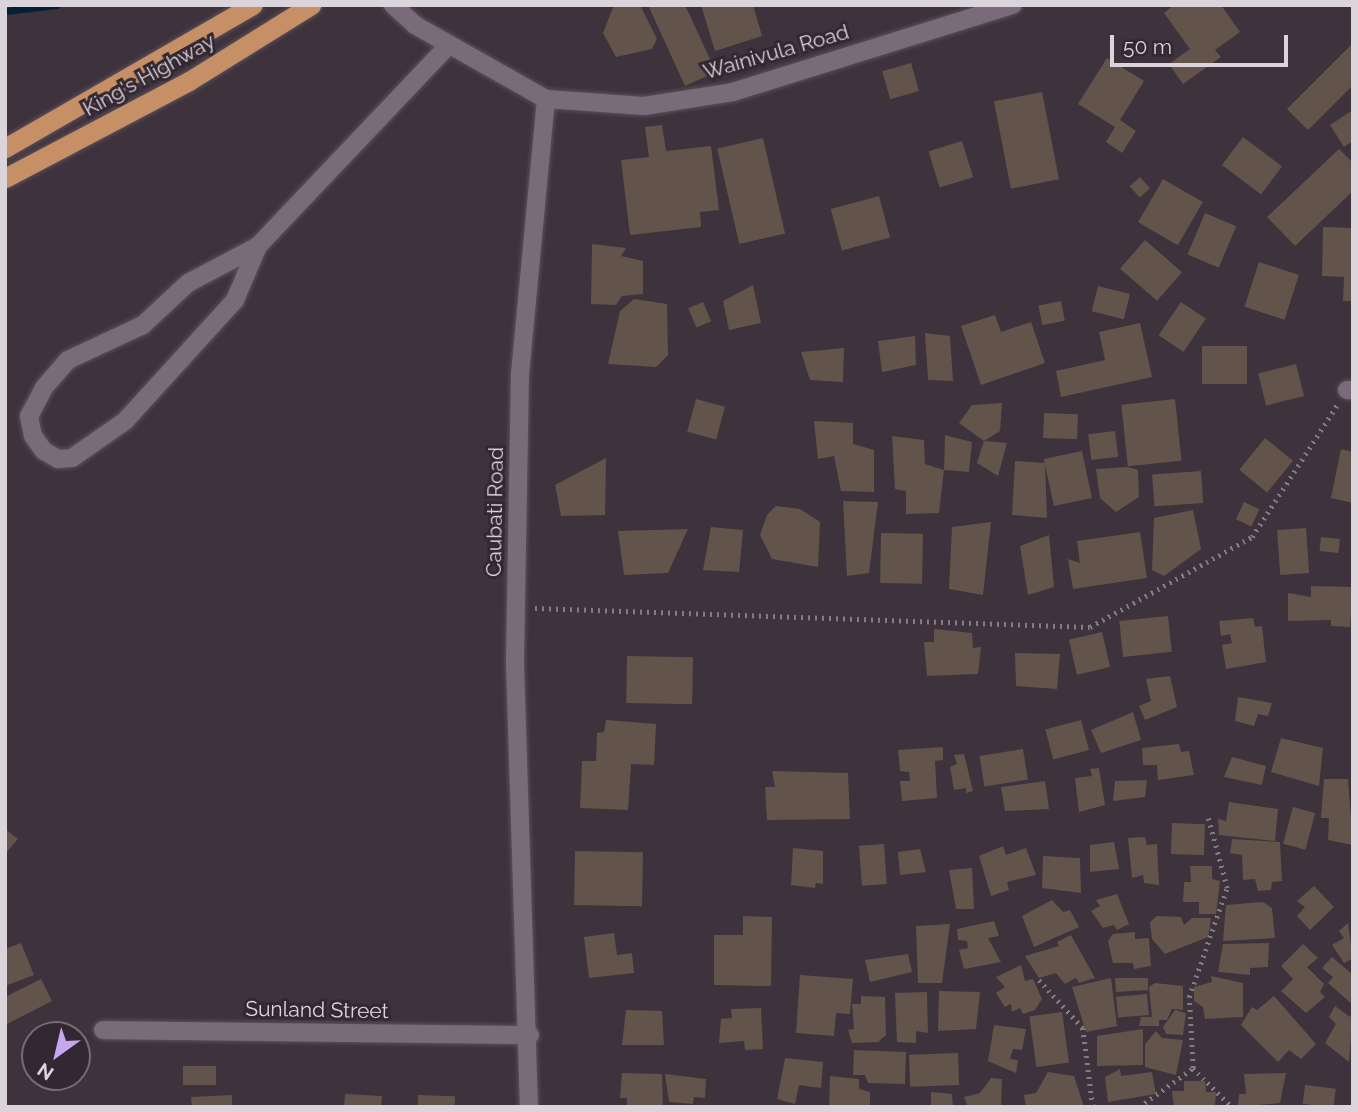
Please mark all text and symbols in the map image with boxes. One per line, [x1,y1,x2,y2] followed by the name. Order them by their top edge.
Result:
[700,19,852,85] street label: Wainivula Road
[1113,21,1292,65] scale bar
[79,28,219,122] street label: King's Highway
[1123,34,1172,59] text: 50 m
[481,447,509,577] street label: Caubati Road
[245,996,389,1024] street label: Sunland Street
[21,1021,91,1091] north arrow
[33,1059,58,1085] text: N

